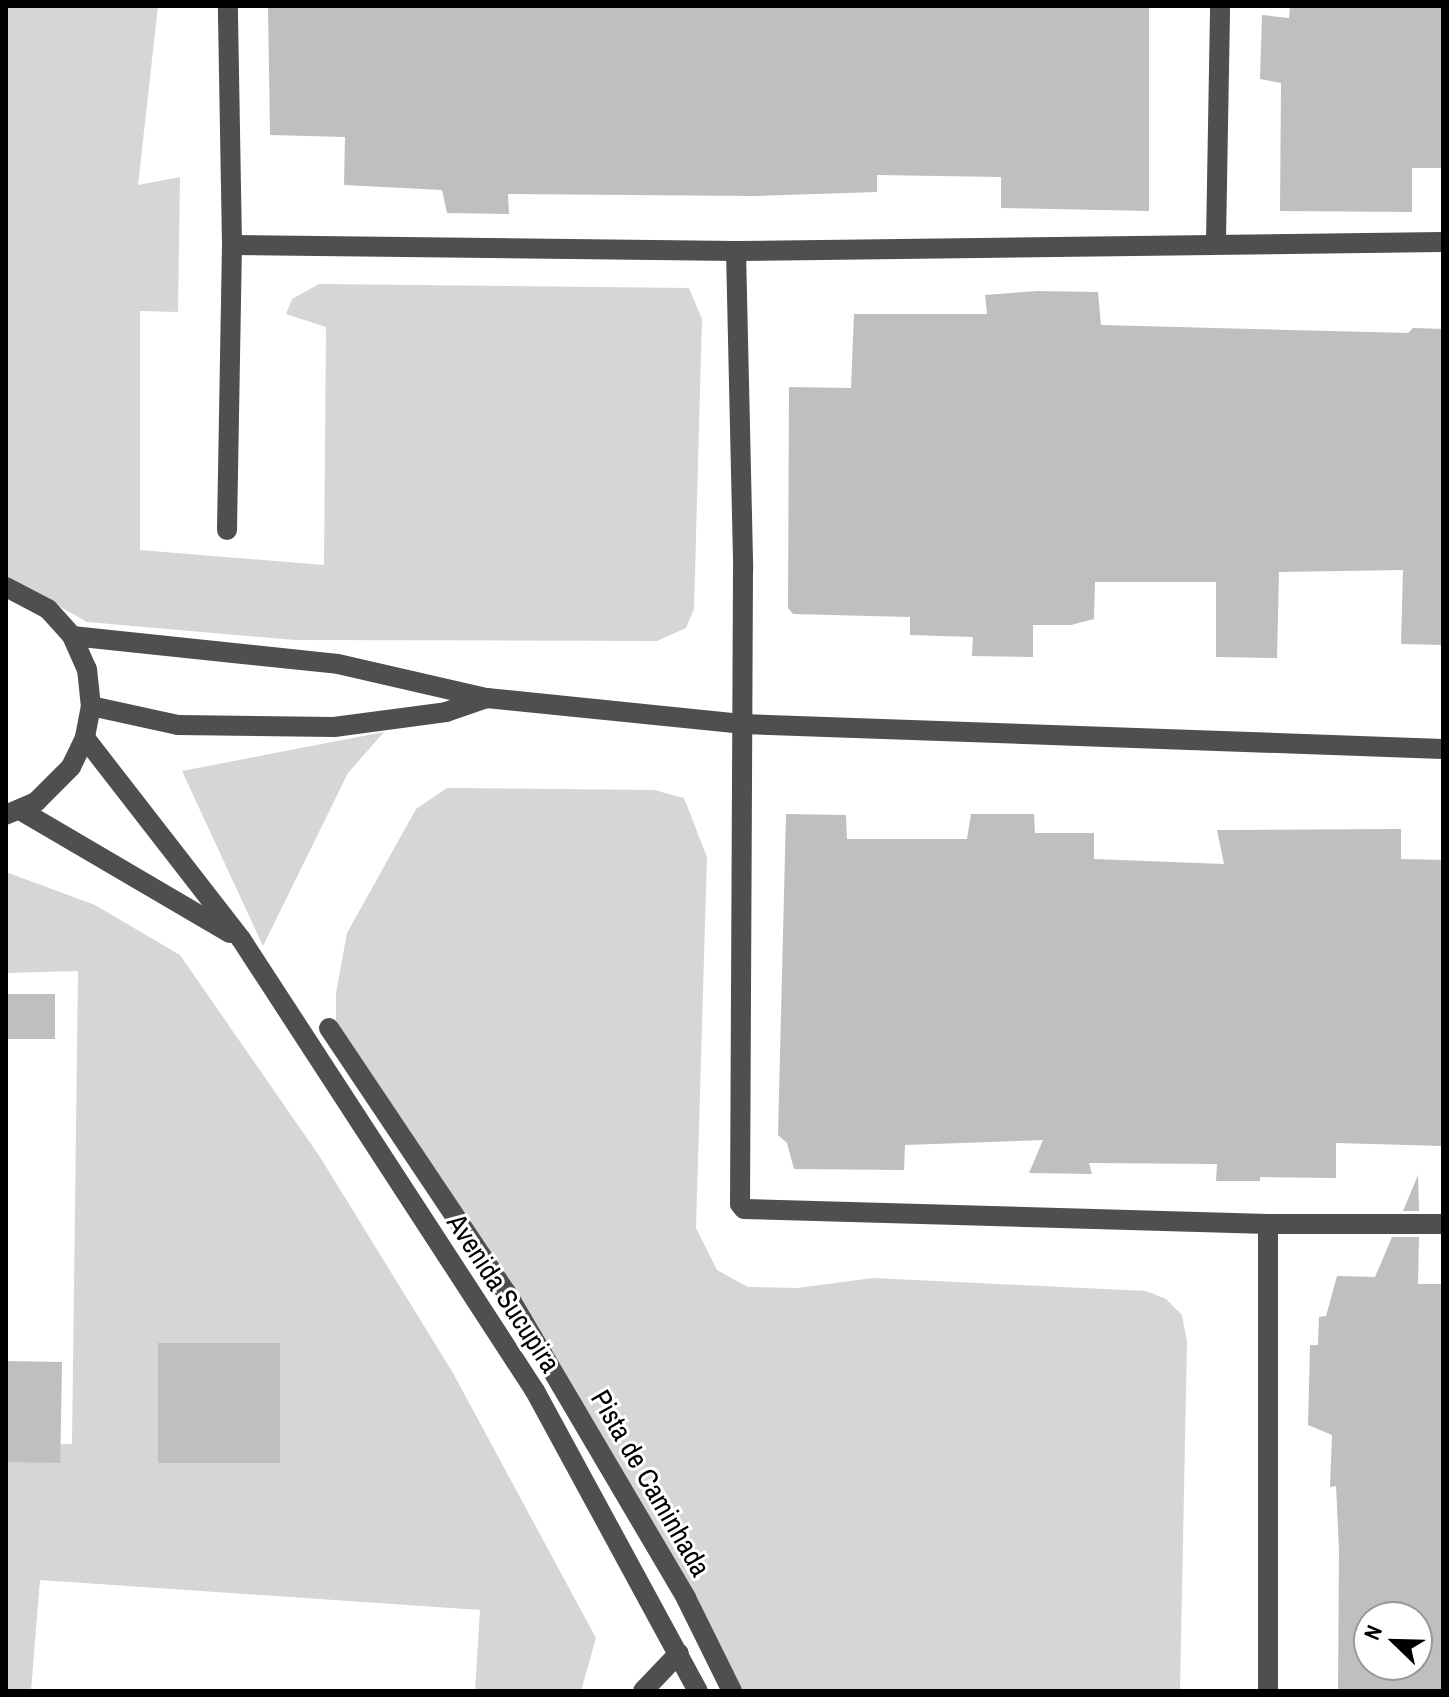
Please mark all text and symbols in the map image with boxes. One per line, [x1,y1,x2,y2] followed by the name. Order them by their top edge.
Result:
[440,1207,568,1379] street label: Avenida Sucupira
[584,1384,718,1582] street label: Pista de Caminhada
[1353,1601,1433,1681] north arrow
[1356,1621,1389,1644] text: N

